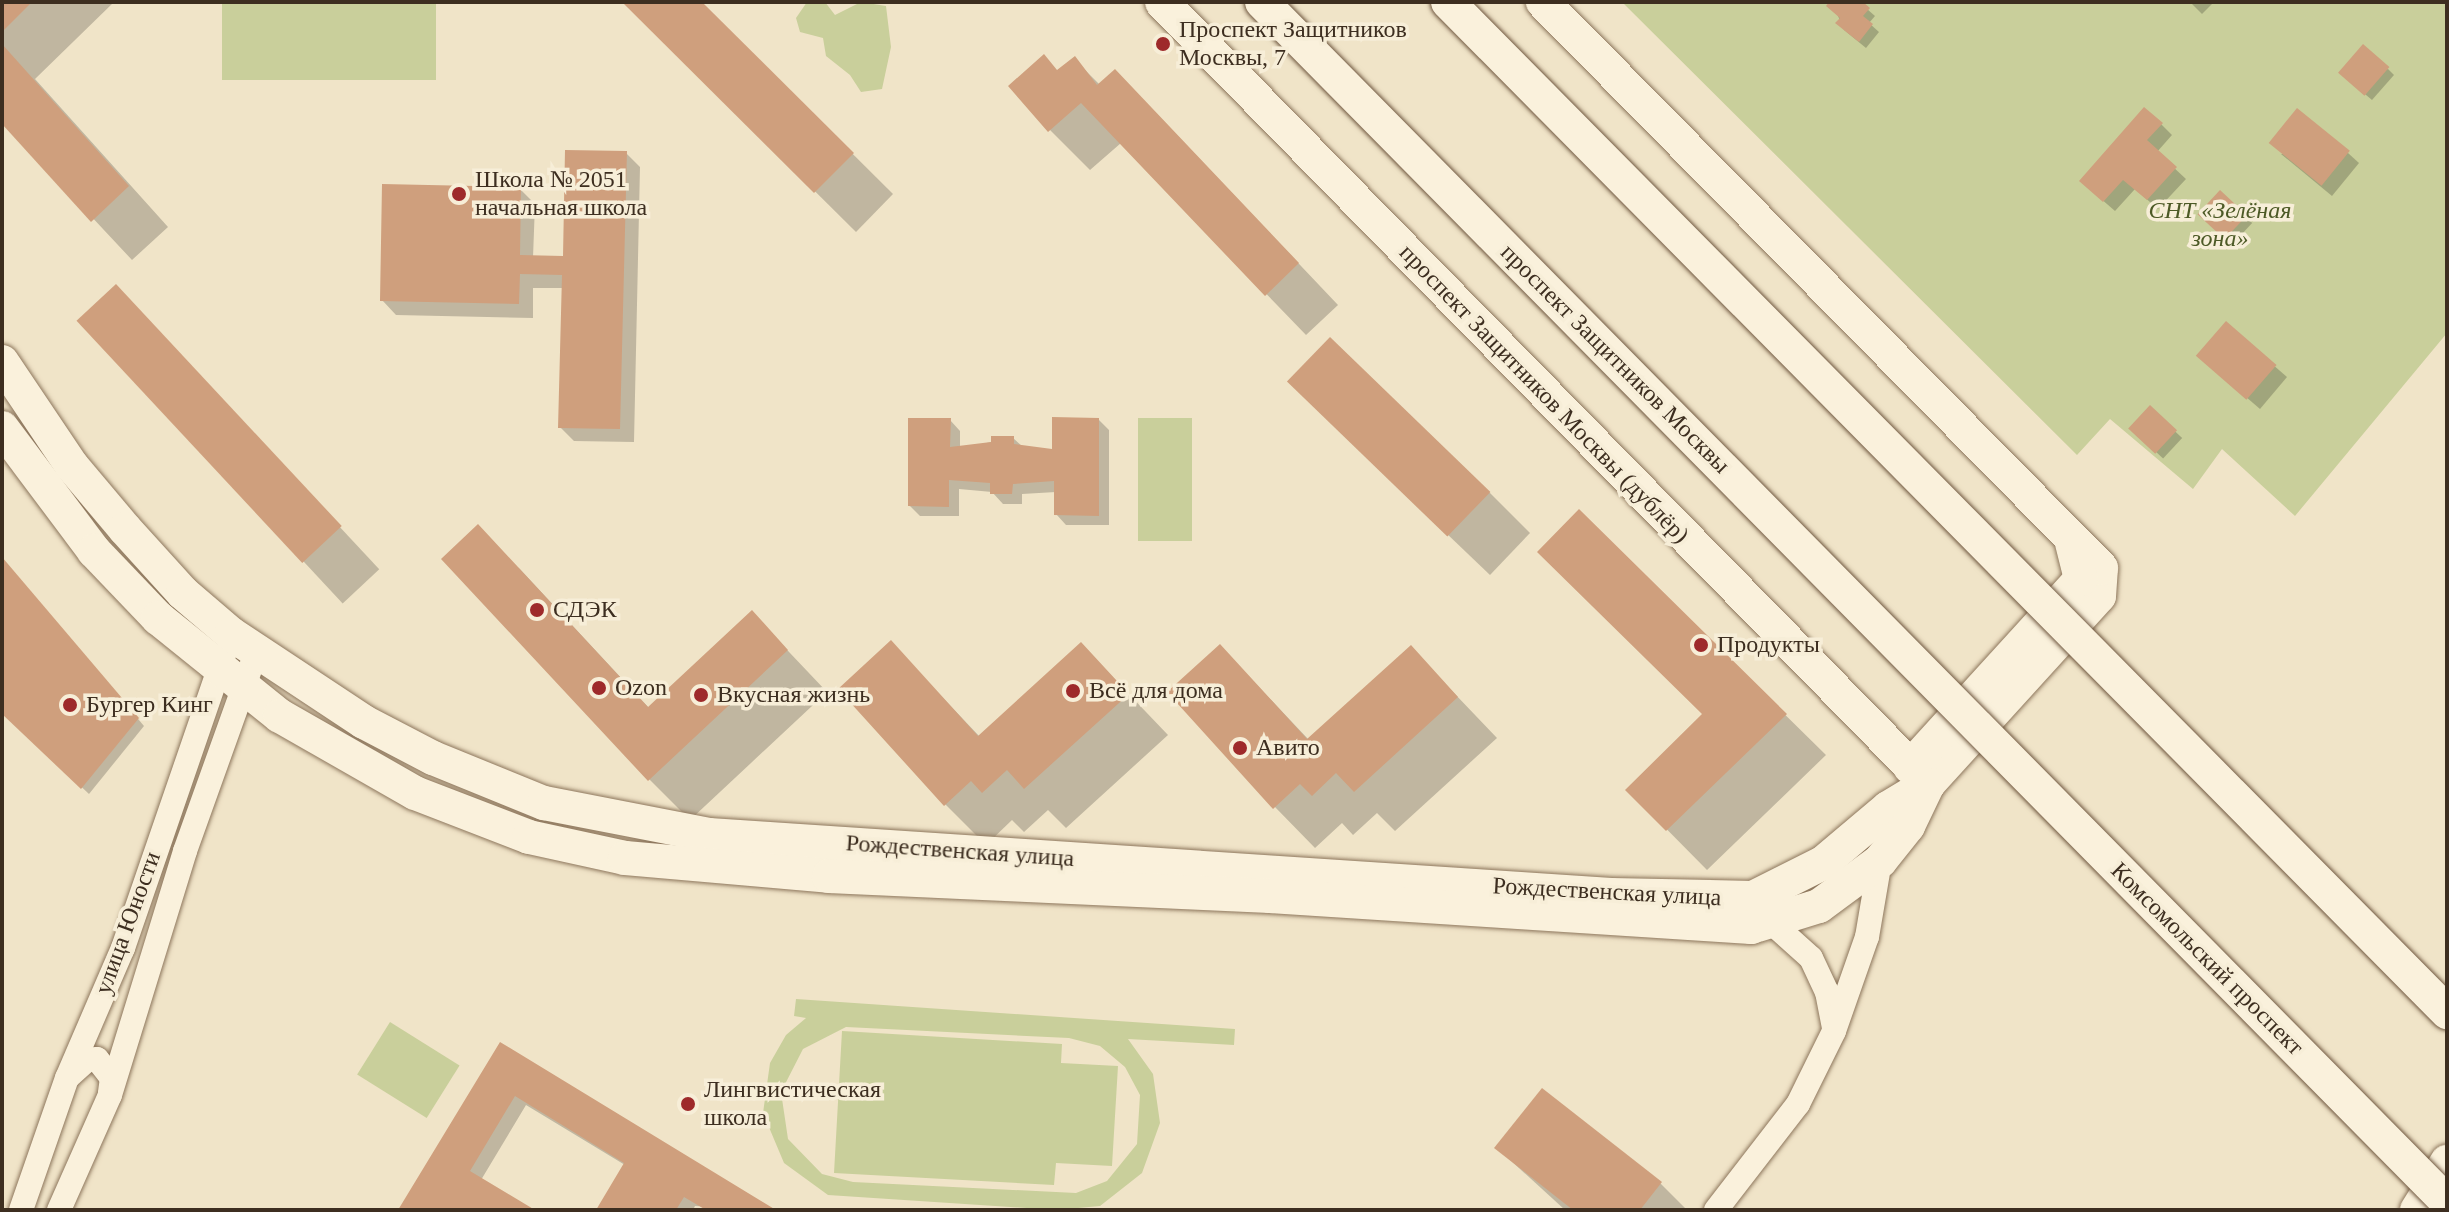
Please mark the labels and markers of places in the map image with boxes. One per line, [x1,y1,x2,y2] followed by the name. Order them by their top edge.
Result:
[1179,16,1407,72] place label: Проспект Защитников Москвы, 7
[1154,35,1172,53] marker: Проспект Защитников Москвы, 7
[475,166,647,222] place label: Школа № 2051 начальная школа
[450,185,468,203] marker: Школа № 2051 начальная школа
[553,596,617,624] place label: СДЭК
[528,601,546,619] marker: СДЭК
[1717,631,1820,659] place label: Продукты
[1692,636,1710,654] marker: Продукты
[615,674,667,702] place label: Ozon
[1089,677,1223,705] place label: Всё для дома
[590,679,608,697] marker: Ozon
[717,681,870,709] place label: Вкусная жизнь
[1064,682,1082,700] marker: Всё для дома
[692,686,710,704] marker: Вкусная жизнь
[86,691,213,719] place label: Бургер Кинг
[61,696,79,714] marker: Бургер Кинг
[1256,734,1320,762] place label: Авито
[1231,739,1249,757] marker: Авито
[704,1076,881,1132] place label: Лингвистическая школа
[679,1095,697,1113] marker: Лингвистическая школа

